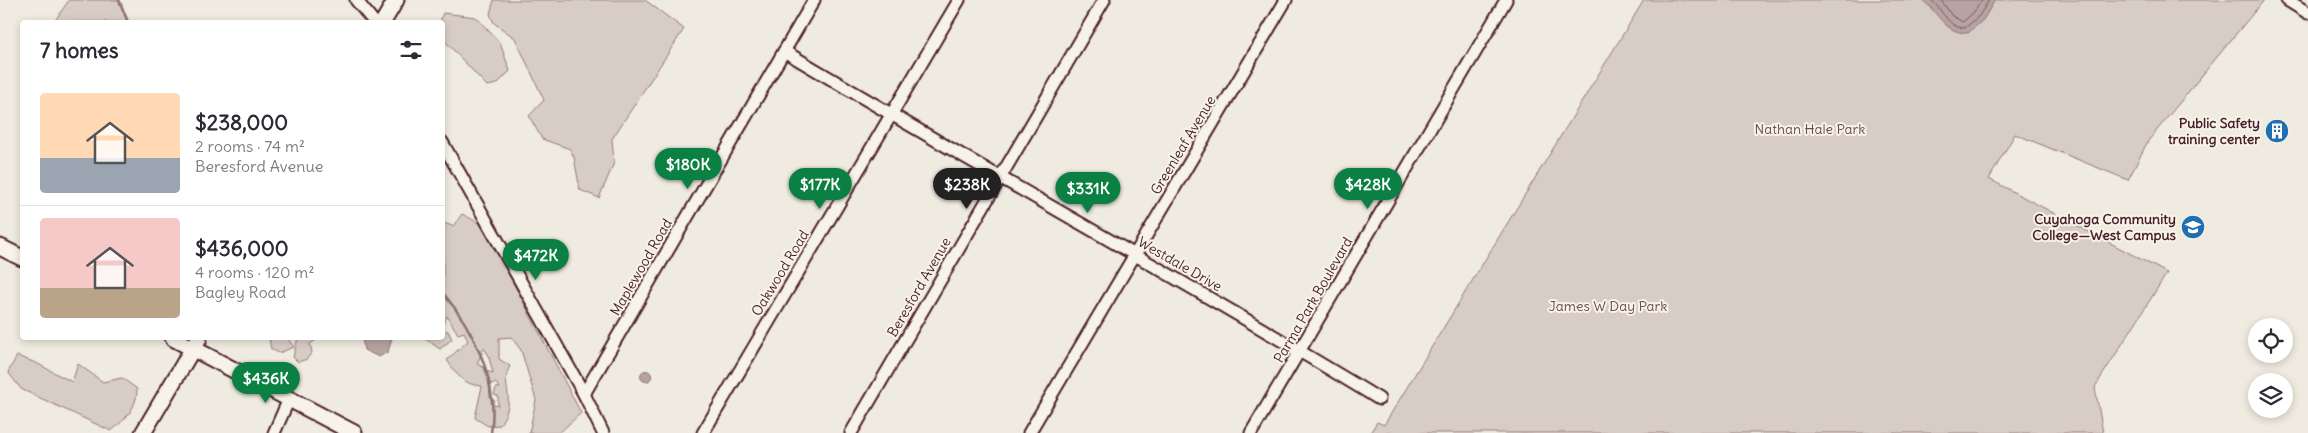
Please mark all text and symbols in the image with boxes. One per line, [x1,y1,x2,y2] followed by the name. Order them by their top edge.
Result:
[397,36,425,64] icon: filters
[40,37,119,64] text: 7 homes
[1146,92,1220,198] street label: Greenleaf Avenue
[195,109,288,136] text: $238,000
[80,113,140,173] icon: home
[2168,114,2260,148] place label: Public Safety training center
[2264,118,2290,144] building icon: Public Safety training center
[1755,120,1865,138] park label: Nathan Hale Park
[195,136,305,156] text: 2 rooms · 74 m²
[653,148,723,190] pin: $180K
[666,154,710,174] text: $180K
[195,156,323,176] text: Beresford Avenue
[785,168,855,210] pin: $177K
[932,168,1002,210] pin: $238K
[1333,168,1403,210] pin: $428K
[1053,172,1123,214] pin: $331K
[800,174,840,194] text: $177K
[944,174,990,194] text: $238K
[1345,174,1391,194] text: $428K
[1066,178,1110,198] text: $331K
[2032,210,2177,244] place label: Cuyahoga Community College—West Campus
[2180,214,2206,240] school or university icon: Cuyahoga Community College—West Campus
[606,215,676,319] street label: Maplewood Road
[747,227,813,319] street label: Oakwood Road
[1135,233,1225,295] street label: Westdale Drive
[883,234,955,340] street label: Beresford Avenue
[1270,234,1356,366] street label: Parma Park Boulevard
[195,235,289,262] text: $436,000
[80,238,140,298] icon: home
[501,238,571,281] pin: $472K
[514,245,558,265] text: $472K
[195,262,314,282] text: 4 rooms · 120 m²
[195,282,286,302] text: Bagley Road
[1549,297,1667,315] park label: James W Day Park
[2248,318,2293,418] map controls
[2248,318,2293,363] button: locate
[231,362,301,404] pin: $436K
[243,368,289,388] text: $436K
[2248,373,2293,418] button: layers

